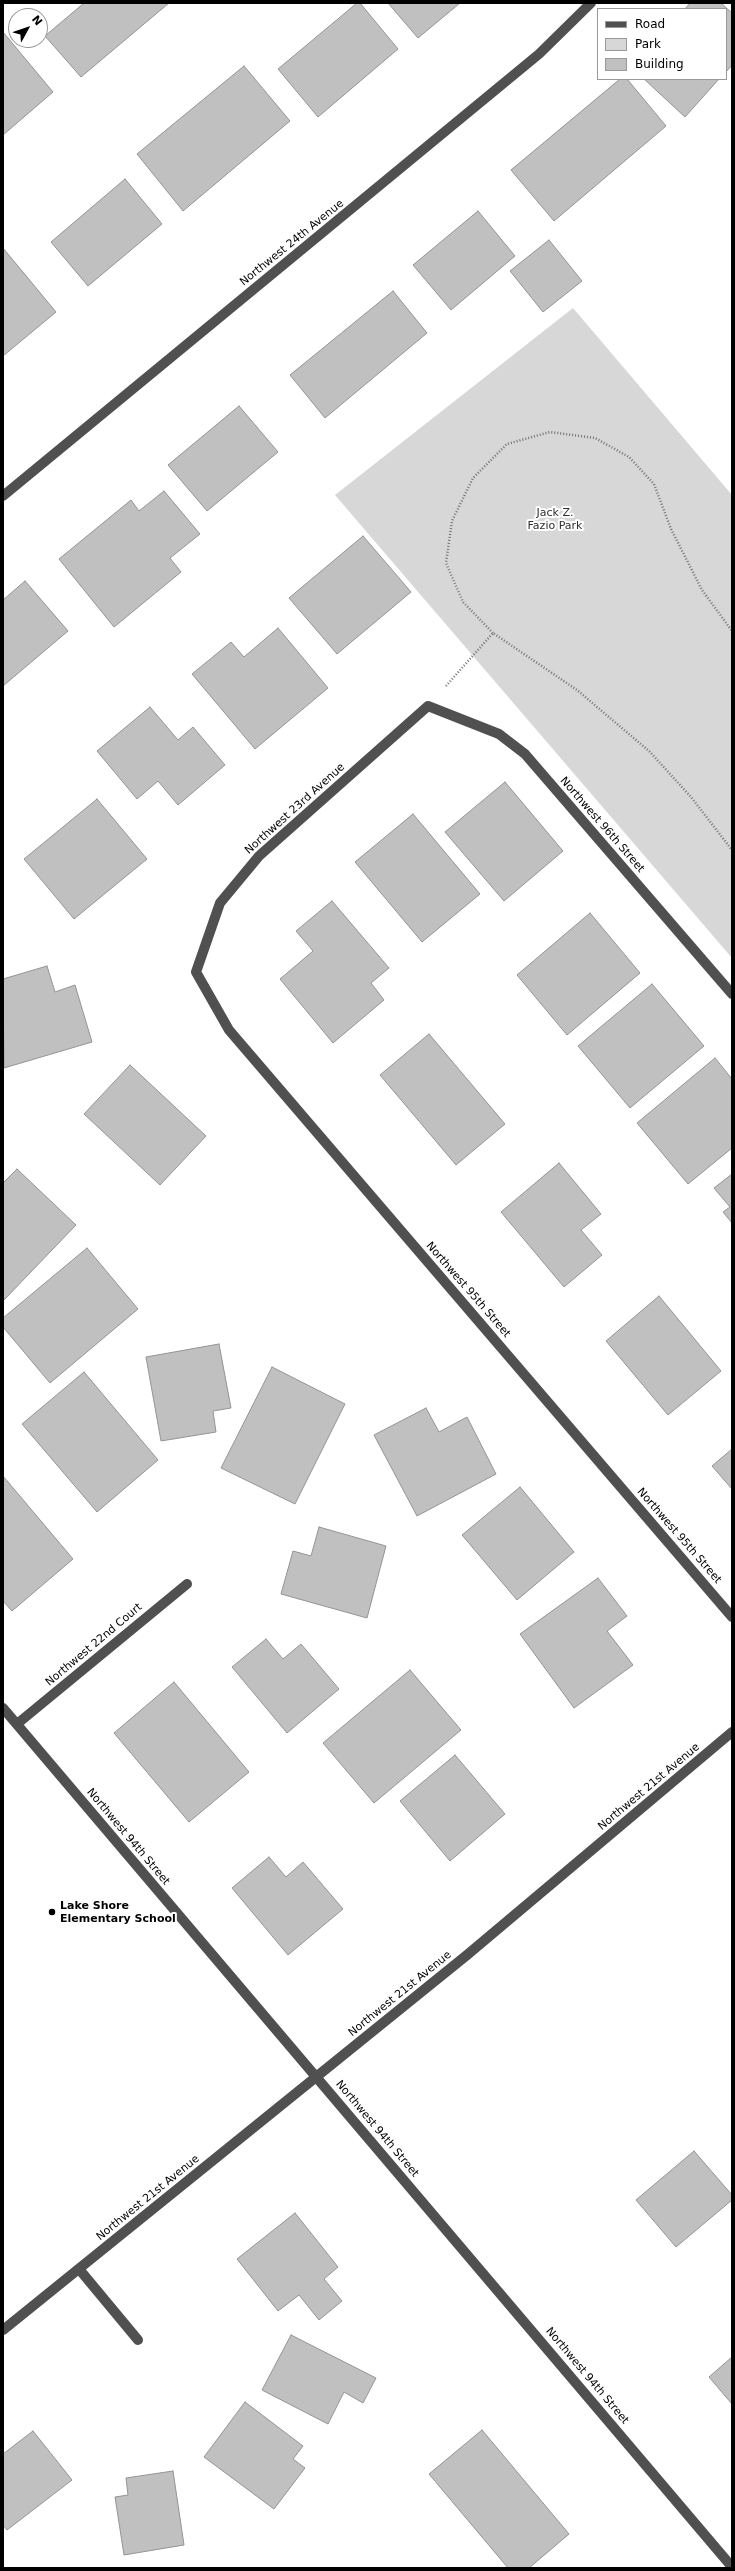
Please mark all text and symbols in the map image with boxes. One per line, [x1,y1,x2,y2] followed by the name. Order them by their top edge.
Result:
[8,8,48,48] north arrow
[597,8,727,80] legend
[29,13,45,28] text: N
[635,17,665,31] text: Road
[635,37,661,51] text: Park
[635,57,684,71] text: Building
[237,197,347,289] street label: Northwest 24th Avenue
[528,506,582,532] park label: Jack Z. Fazio Park
[242,761,348,857] street label: Northwest 23rd Avenue
[557,775,647,875] street label: Northwest 96th Street
[423,1240,513,1340] street label: Northwest 95th Street
[634,1486,724,1586] street label: Northwest 95th Street
[43,1601,145,1689] street label: Northwest 22nd Court
[596,1741,702,1833] street label: Northwest 21st Avenue
[84,1786,172,1888] street label: Northwest 94th Street
[60,1899,176,1925] place label: Lake Shore Elementary School
[47,1907,57,1917] marker: Lake Shore Elementary School
[346,1948,454,2040] street label: Northwest 21st Avenue
[333,2078,421,2180] street label: Northwest 94th Street
[94,2152,202,2244] street label: Northwest 21st Avenue
[543,2325,631,2427] street label: Northwest 94th Street

